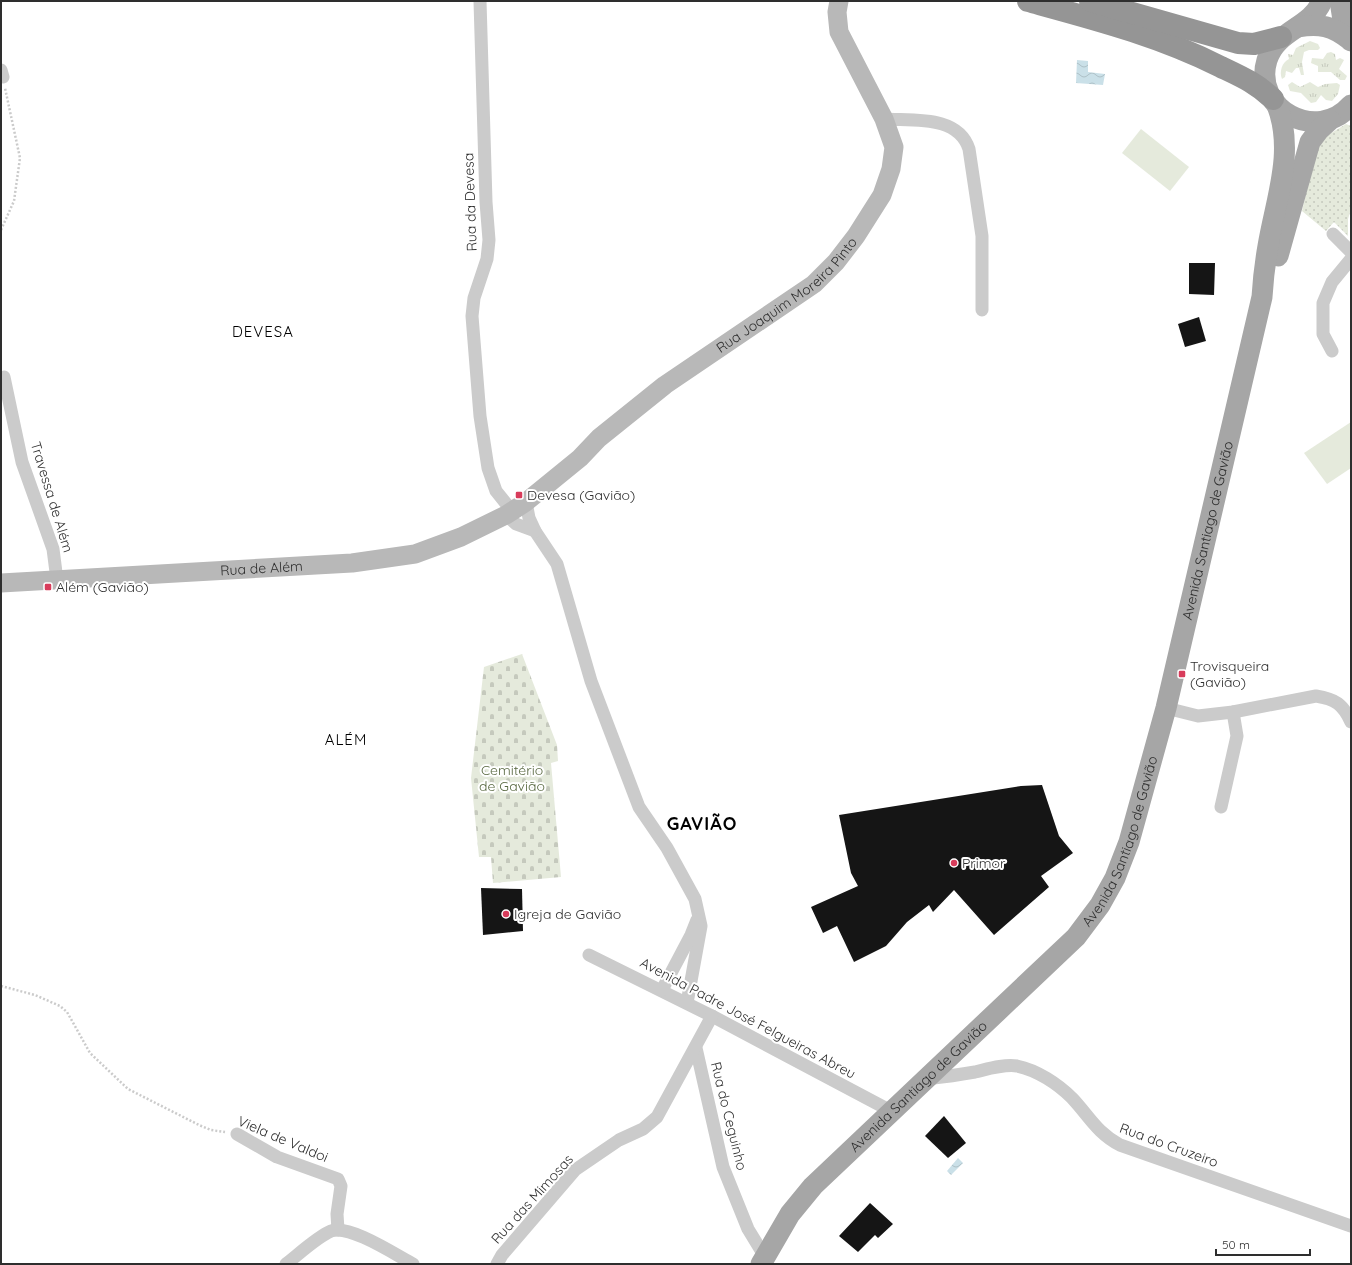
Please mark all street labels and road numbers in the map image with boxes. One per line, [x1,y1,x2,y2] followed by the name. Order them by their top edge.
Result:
[459,152,481,252] street label: Rua da Devesa
[713,233,861,357] street label: Rua Joaquim Moreira Pinto
[27,439,77,555] street label: Travessa de Além
[1178,439,1237,622] street label: Avenida Santiago de Gavião
[220,557,303,579] street label: Rua de Além
[1078,754,1161,930] street label: Avenida Santiago de Gavião
[637,953,859,1083] street label: Avenida Padre José Felgueiras Abreu
[846,1017,991,1156] street label: Avenida Santiago de Gavião
[707,1060,751,1172] street label: Rua do Ceguinho
[235,1112,331,1166] street label: Viela de Valdoi
[1117,1119,1221,1171] street label: Rua do Cruzeiro
[487,1150,577,1248] street label: Rua das Mimosas

